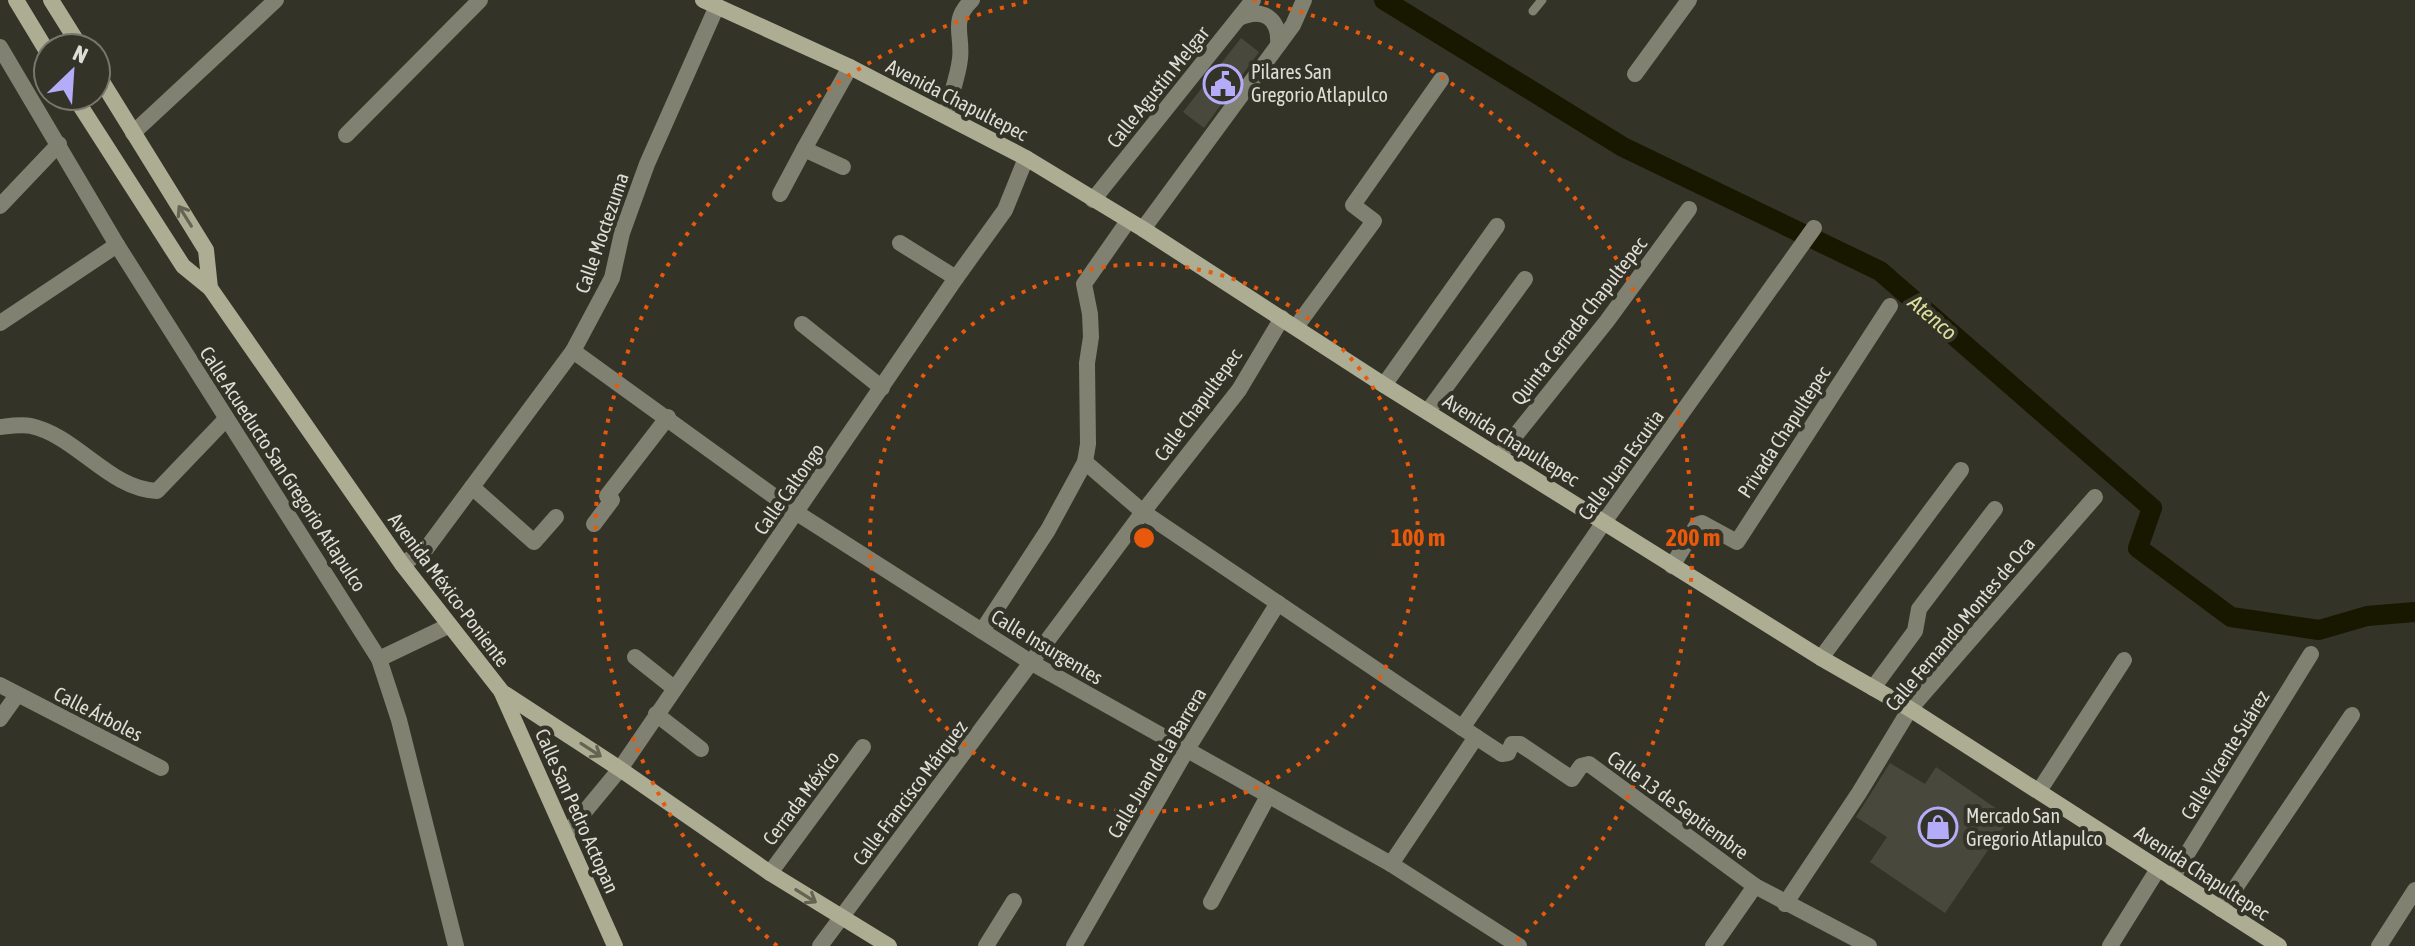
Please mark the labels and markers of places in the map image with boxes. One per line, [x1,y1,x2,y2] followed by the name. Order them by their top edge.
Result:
[1251,60,1388,106] place label: Pilares San Gregorio Atlapulco
[1202,63,1244,105] public building icon: Pilares San Gregorio Atlapulco
[1130,524,1158,552] centre of rings
[1966,804,2103,850] place label: Mercado San Gregorio Atlapulco
[1917,806,1959,848] shop icon: Mercado San Gregorio Atlapulco

